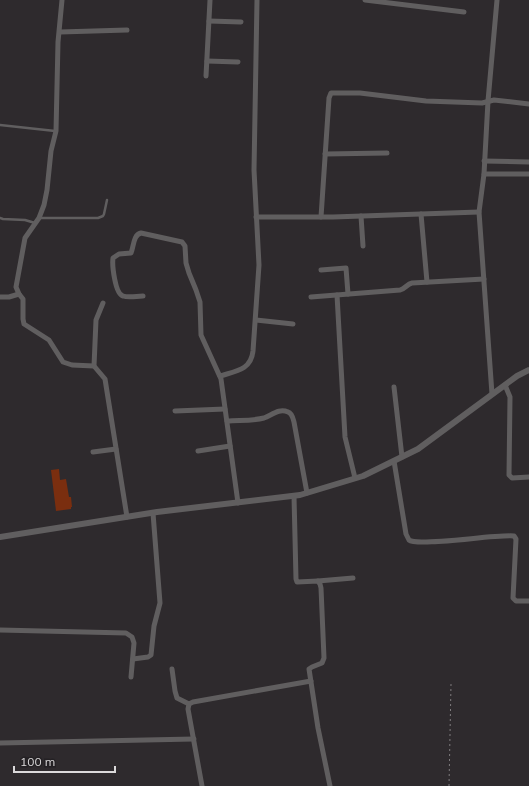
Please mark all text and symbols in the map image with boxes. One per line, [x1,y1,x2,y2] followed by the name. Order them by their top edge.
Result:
[14,748,115,774] scale bar
[20,754,55,769] text: 100 m

